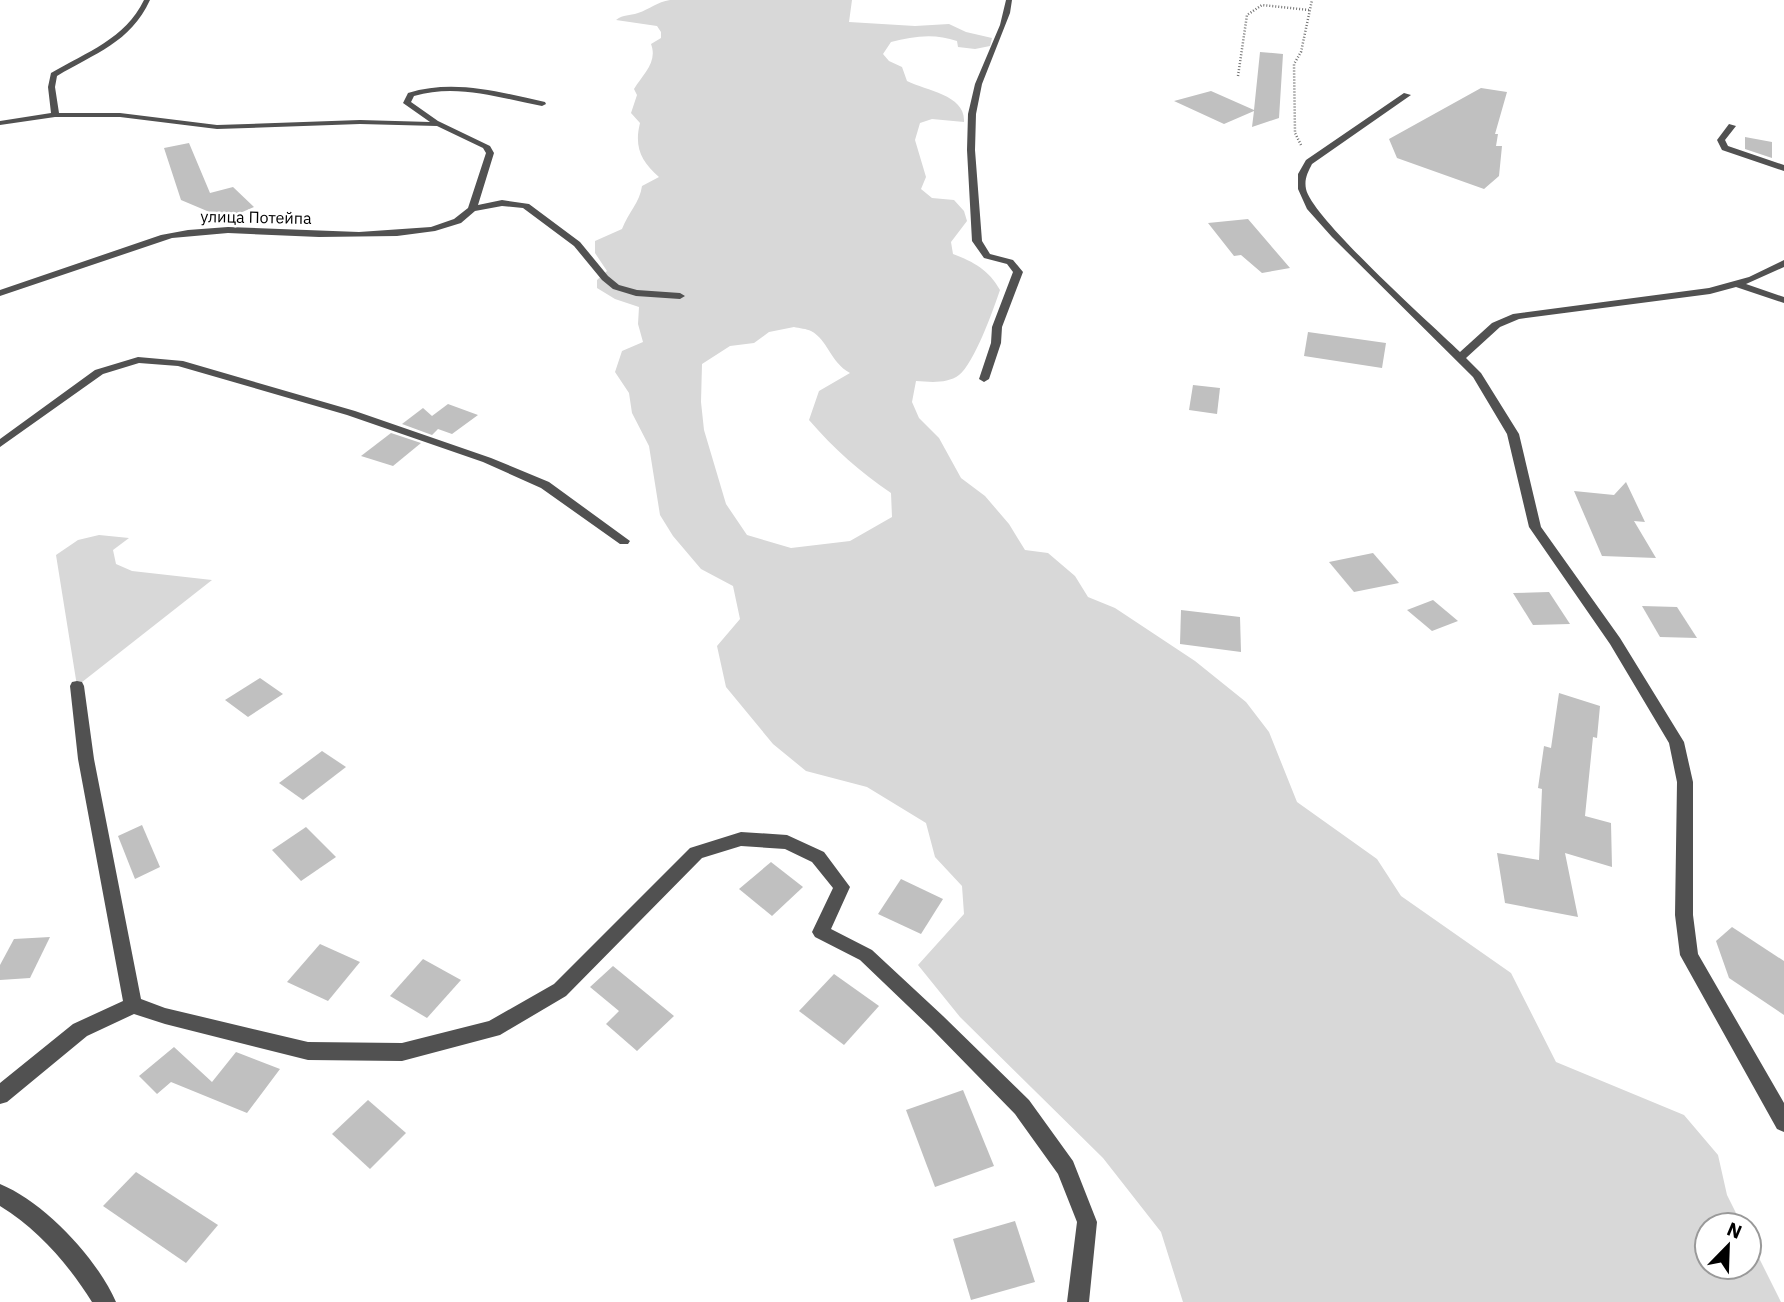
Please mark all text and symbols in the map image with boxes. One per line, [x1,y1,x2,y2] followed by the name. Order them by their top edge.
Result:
[200,206,312,228] street label: улица Потейпа
[1693,1211,1763,1281] north arrow
[1724,1217,1746,1244] text: N

